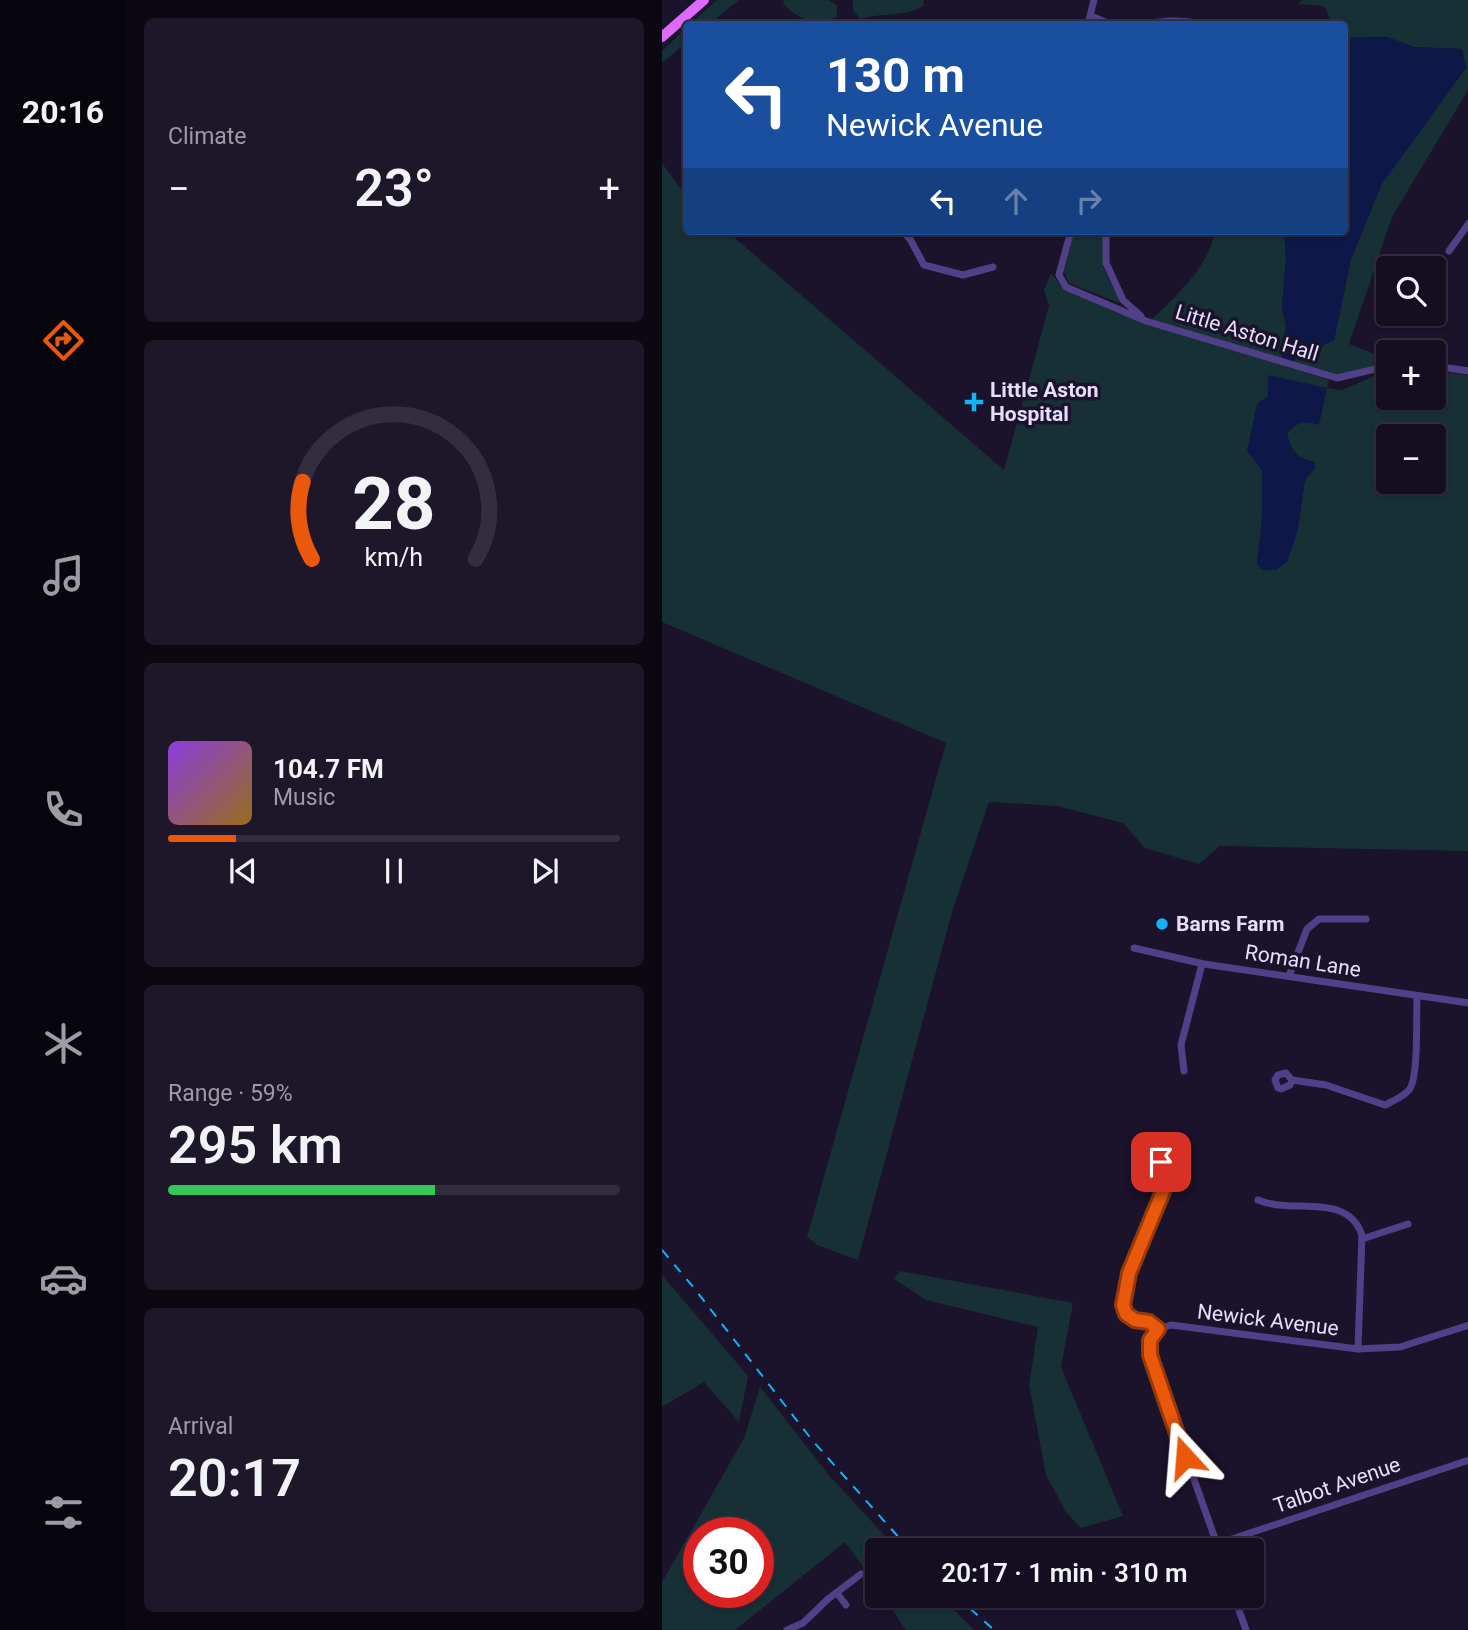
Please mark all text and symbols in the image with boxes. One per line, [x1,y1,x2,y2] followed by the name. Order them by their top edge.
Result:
[826,47,965,104] text: 130 m
[711,49,802,140] icon: left
[22,93,104,131] text: 20:16
[826,106,1043,144] text: Newick Avenue
[168,123,247,150] text: Climate
[354,158,434,219] text: 23°
[168,167,190,211] text: −
[598,167,620,211] text: +
[924,182,962,220] icon: left
[997,182,1035,220] icon: ahead
[1070,182,1108,220] icon: right
[1376,256,1446,494] map controls
[1376,256,1446,326] button: search
[1173,300,1321,366] street label: Little Aston Hall
[39,316,88,365] icon: directions
[1376,340,1446,410] button: +
[990,378,1099,426] place label: Little Aston Hospital
[964,392,984,412] marker: Little Aston Hospital
[1376,424,1446,494] button: −
[352,461,436,547] text: 28
[365,542,423,571] text: km/h
[39,551,88,600] icon: music
[273,754,384,784] text: 104.7 FM
[273,784,335,811] text: Music
[39,785,88,834] icon: phone
[224,852,262,890] icon: previous
[375,852,413,890] icon: pause
[526,852,564,890] icon: next
[1176,912,1284,936] place label: Barns Farm
[1154,916,1170,932] marker: Barns Farm
[1243,940,1363,982] street label: Roman Lane
[39,1019,88,1068] icon: climate
[168,1080,293,1107] text: Range · 59%
[168,1115,343,1176] text: 295 km
[1131,1132,1191,1192] pin
[1142,1143,1180,1181] icon: arrive
[39,1254,88,1303] icon: car
[1196,1299,1340,1341] street label: Newick Avenue
[168,1413,233,1440] text: Arrival
[1148,1420,1222,1494] position arrow
[168,1448,301,1509] text: 20:17
[1270,1452,1404,1518] street label: Talbot Avenue
[39,1488,88,1537] icon: filters
[683,1517,774,1608] speed limit sign: 30
[941,1558,1188,1588] text: 20:17 · 1 min · 310 m

